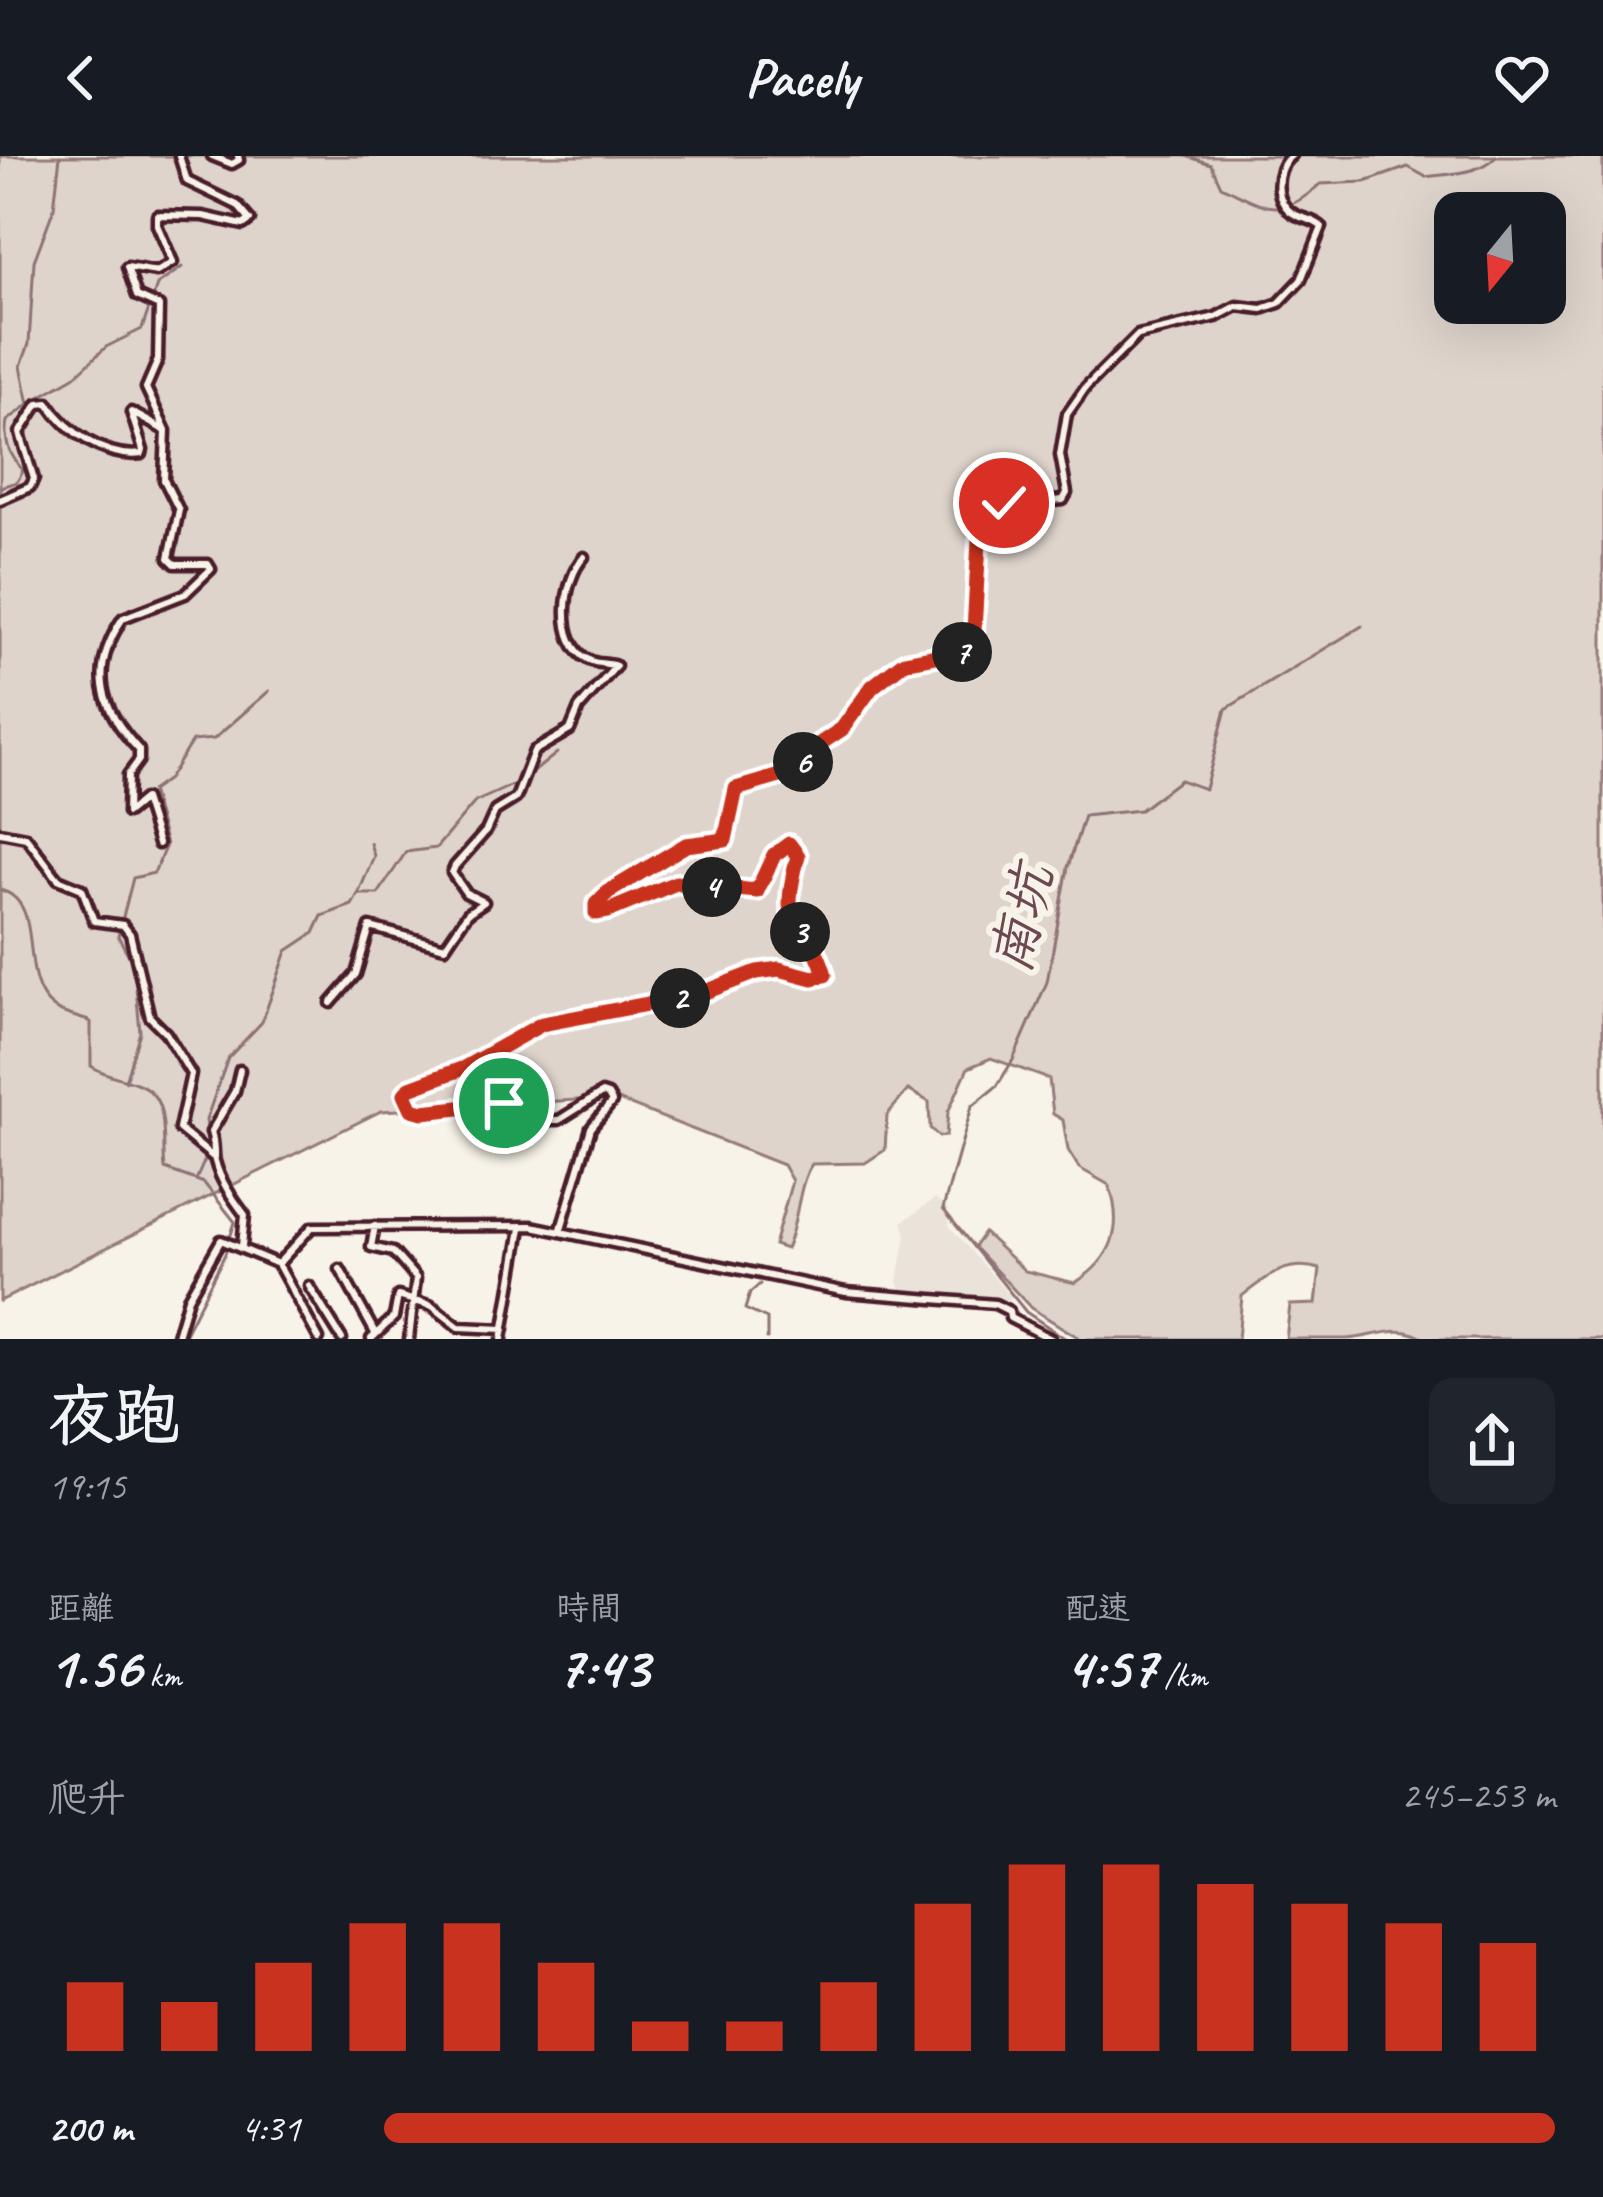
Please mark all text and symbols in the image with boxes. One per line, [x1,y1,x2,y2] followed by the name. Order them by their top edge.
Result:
[745,44,858,112] text: Pacely
[48,45,114,111] icon: back
[1489,45,1555,111] icon: heart
[1434,192,1566,324] north arrow
[1434,192,1566,324] map controls
[953,452,1055,554] pin
[971,470,1037,536] icon: check
[932,622,992,682] pin: 7
[955,631,969,673] text: 7
[773,732,833,792] pin: 6
[795,741,811,783] text: 6
[976,854,1069,980] water label: 南坑
[682,857,742,917] pin: 4
[705,866,719,908] text: 4
[770,902,830,962] pin: 3
[793,911,807,953] text: 3
[650,968,710,1028] pin: 2
[673,977,687,1019] text: 2
[453,1052,555,1154] pin
[471,1070,537,1136] icon: arrive
[48,1375,180,1458] text: 夜跑
[1429,1378,1555,1504] button: share
[48,1462,126,1511] text: 19:15
[48,1587,114,1629] text: 距離
[556,1587,622,1629] text: 時間
[1065,1587,1131,1629] text: 配速
[48,1629,141,1705] text: 1.56
[556,1629,649,1705] text: 7:43
[1065,1629,1156,1705] text: 4:57
[141,1655,181,1697] text: km
[1156,1655,1207,1697] text: /km
[1401,1771,1555,1820] text: 245–253 m
[48,1774,126,1823] text: 爬升
[48,2104,132,2153] text: 200 m
[240,2104,300,2153] text: 4:31

